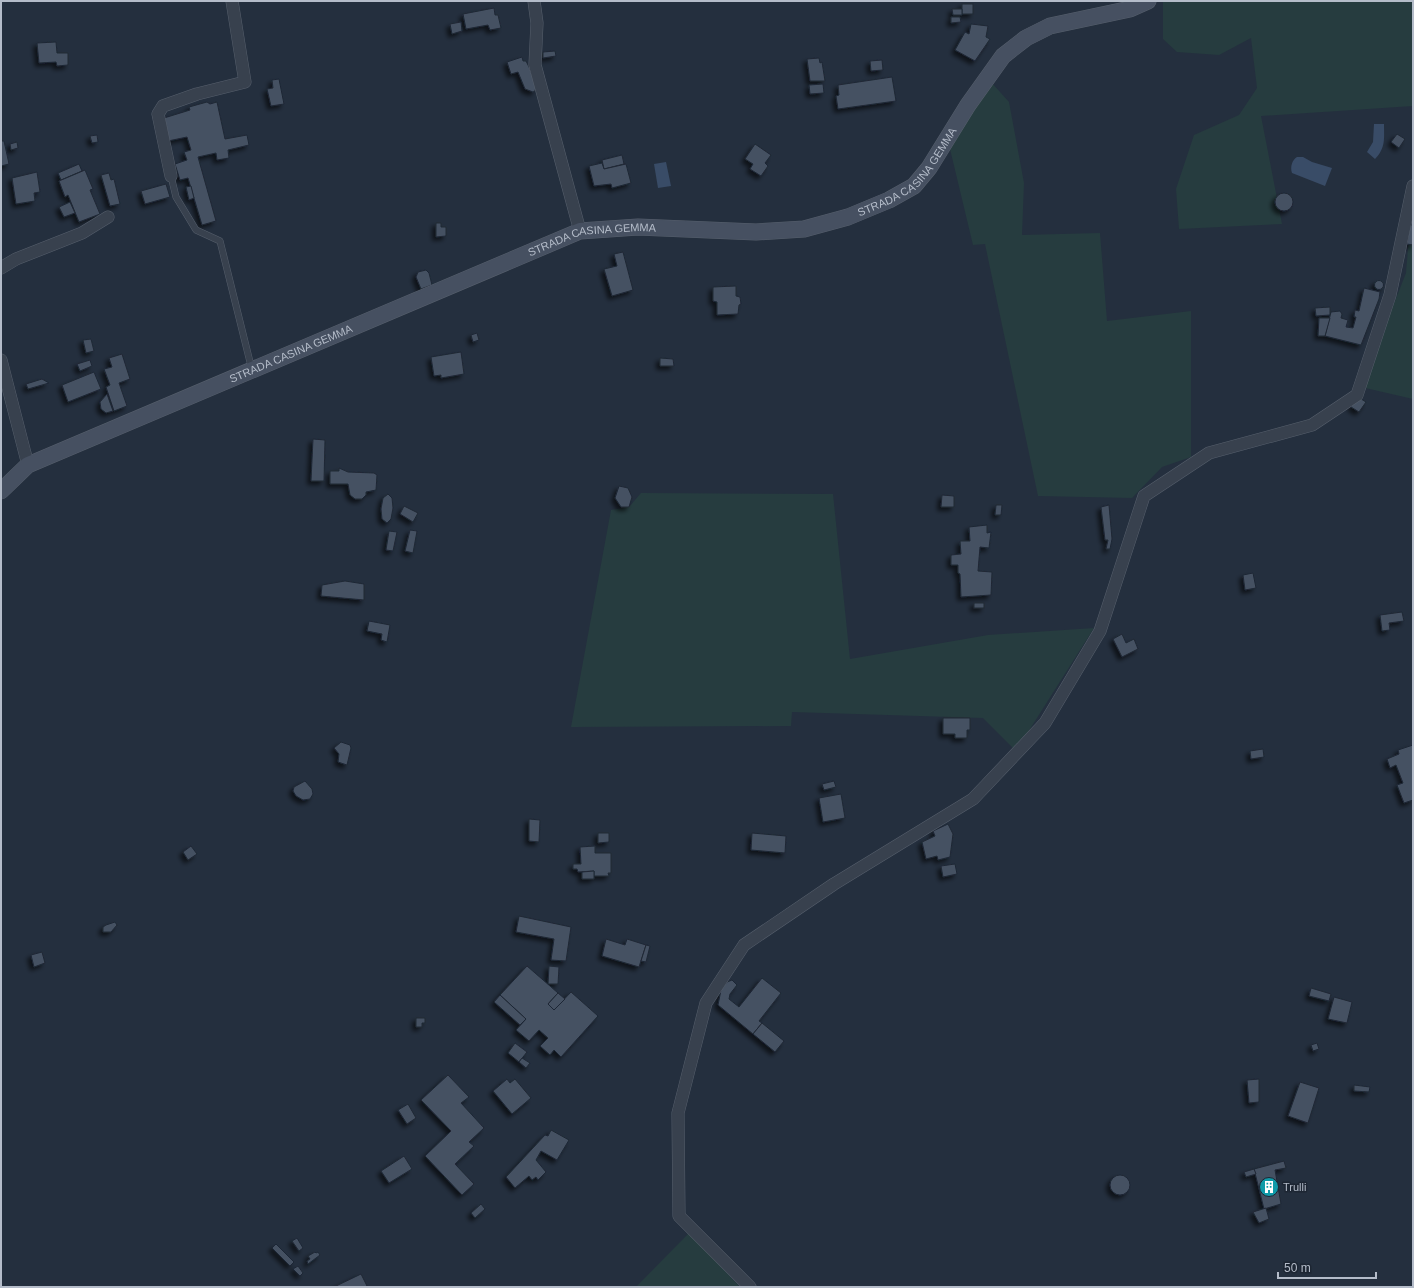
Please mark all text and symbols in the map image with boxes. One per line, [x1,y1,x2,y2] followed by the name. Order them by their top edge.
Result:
[856,125,959,218] street label: STRADA CASINA GEMMA
[526,221,657,258] street label: STRADA CASINA GEMMA
[228,322,355,385] street label: STRADA CASINA GEMMA
[1258,1176,1280,1198] building icon: Trulli
[1283,1181,1306,1193] place label: Trulli
[1278,1254,1376,1280] scale bar
[1284,1261,1311,1275] text: 50 m

